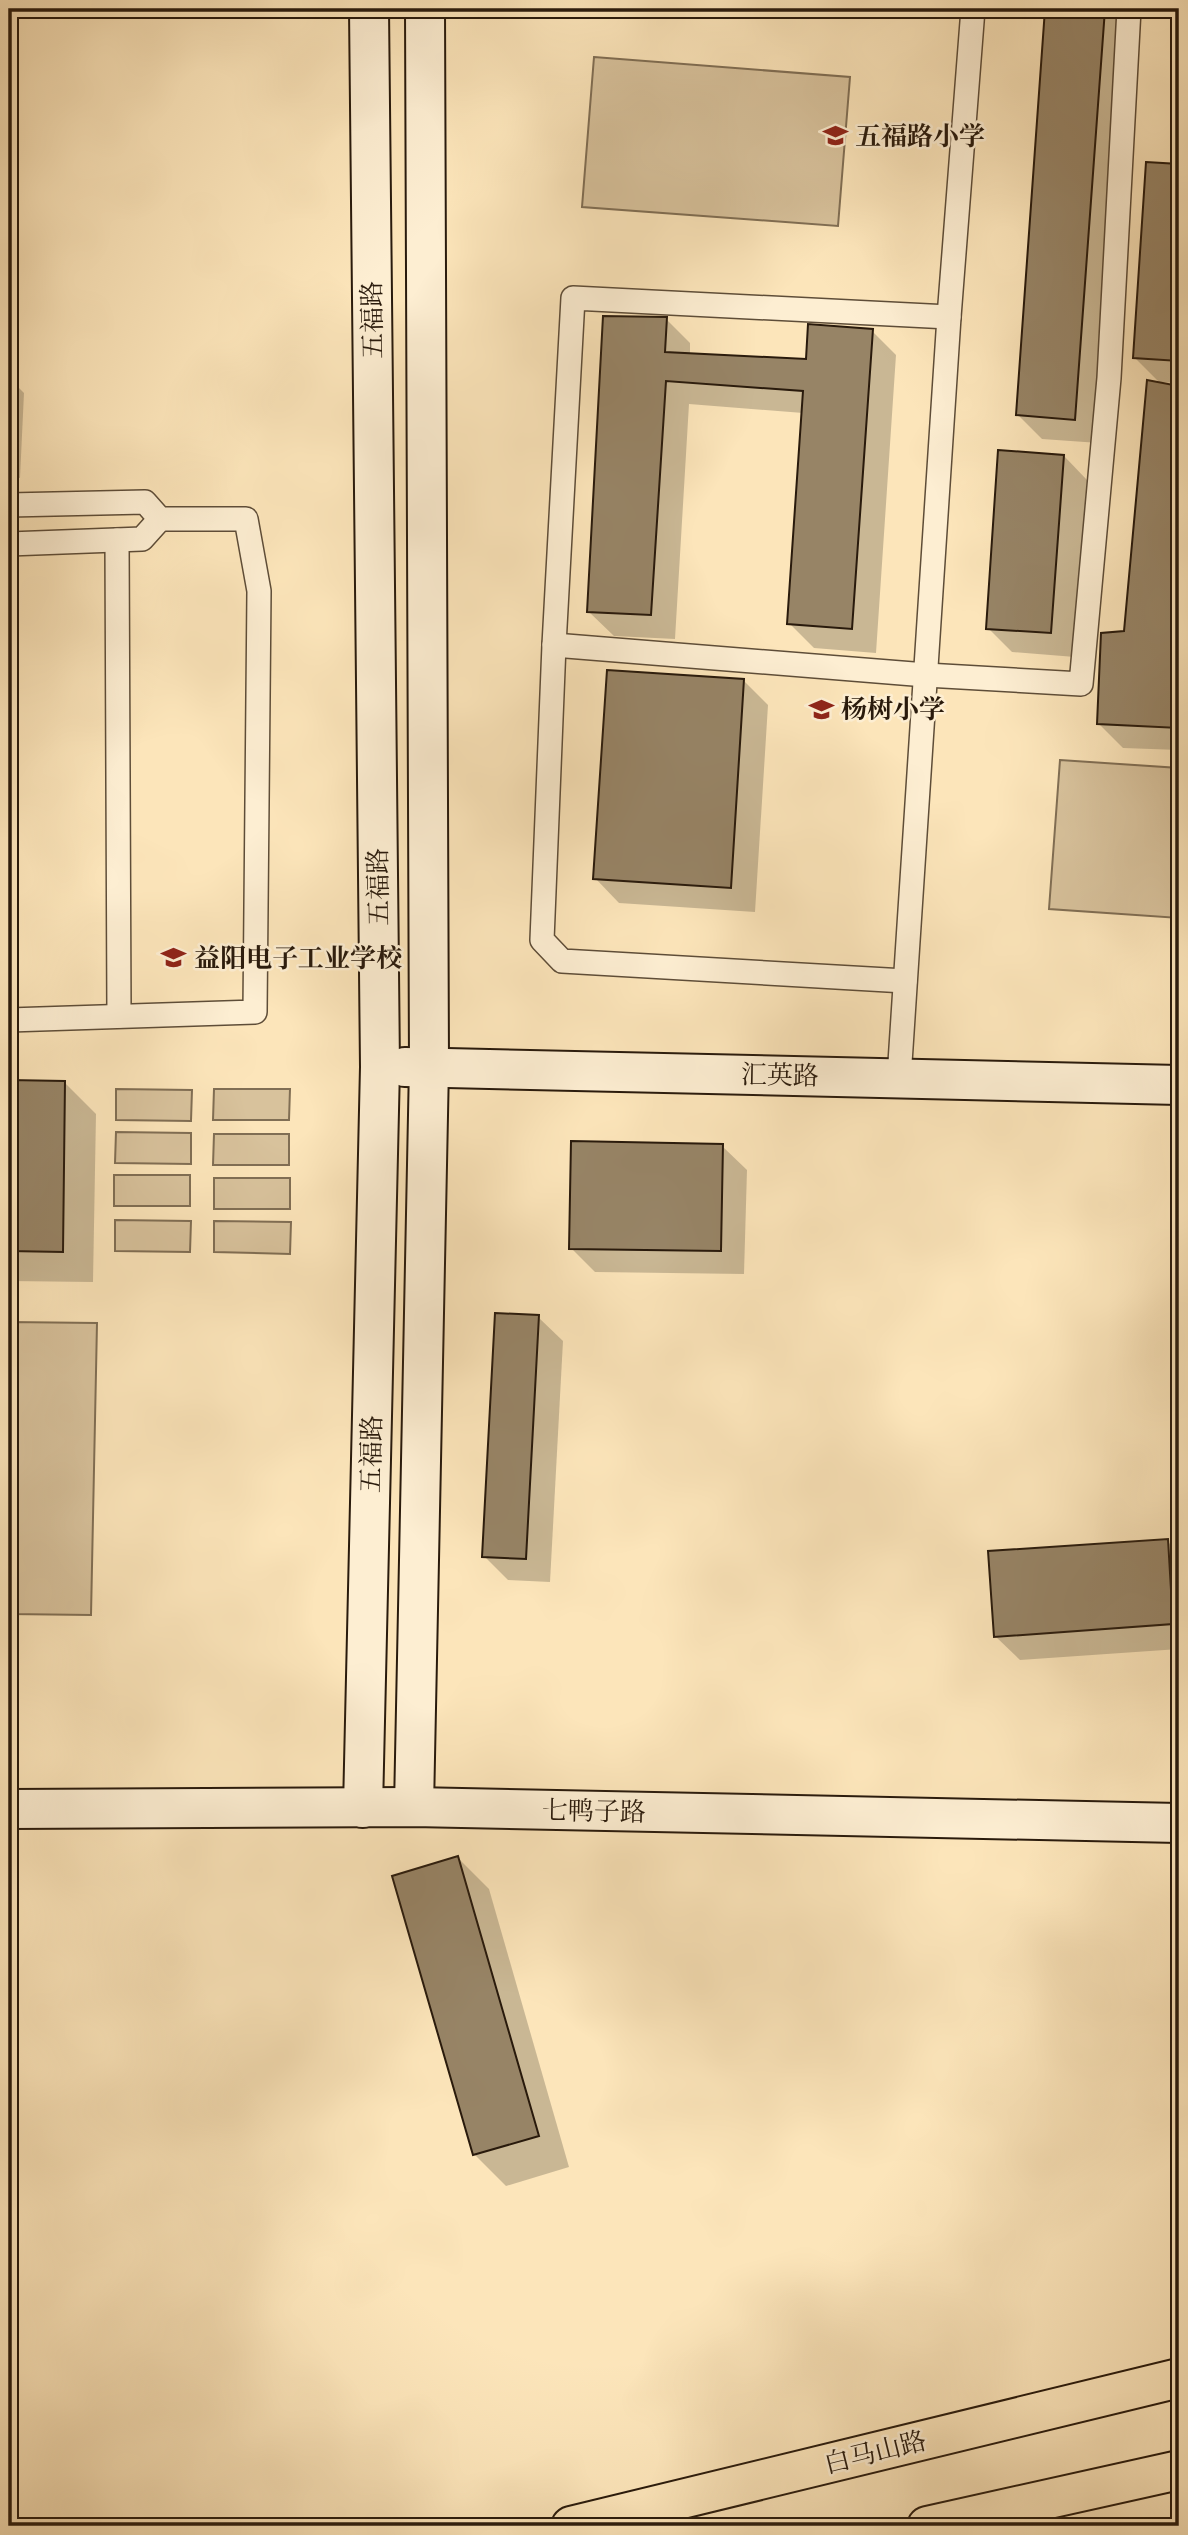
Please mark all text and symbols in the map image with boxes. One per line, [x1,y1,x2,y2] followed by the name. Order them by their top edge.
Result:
[855,120,985,157] place label: 五福路小学
[821,122,849,150] school or university icon: 五福路小学
[355,281,394,359] street label: 五福路
[841,693,945,730] place label: 杨树小学
[807,695,835,723] school or university icon: 杨树小学
[361,848,400,926] street label: 五福路
[194,942,402,979] place label: 益阳电子工业学校
[160,944,188,972] school or university icon: 益阳电子工业学校
[741,1058,819,1097] street label: 汇英路
[354,1415,393,1493] street label: 五福路
[542,1794,646,1833] street label: 七鸭子路
[821,2424,931,2485] street label: 白马山路

